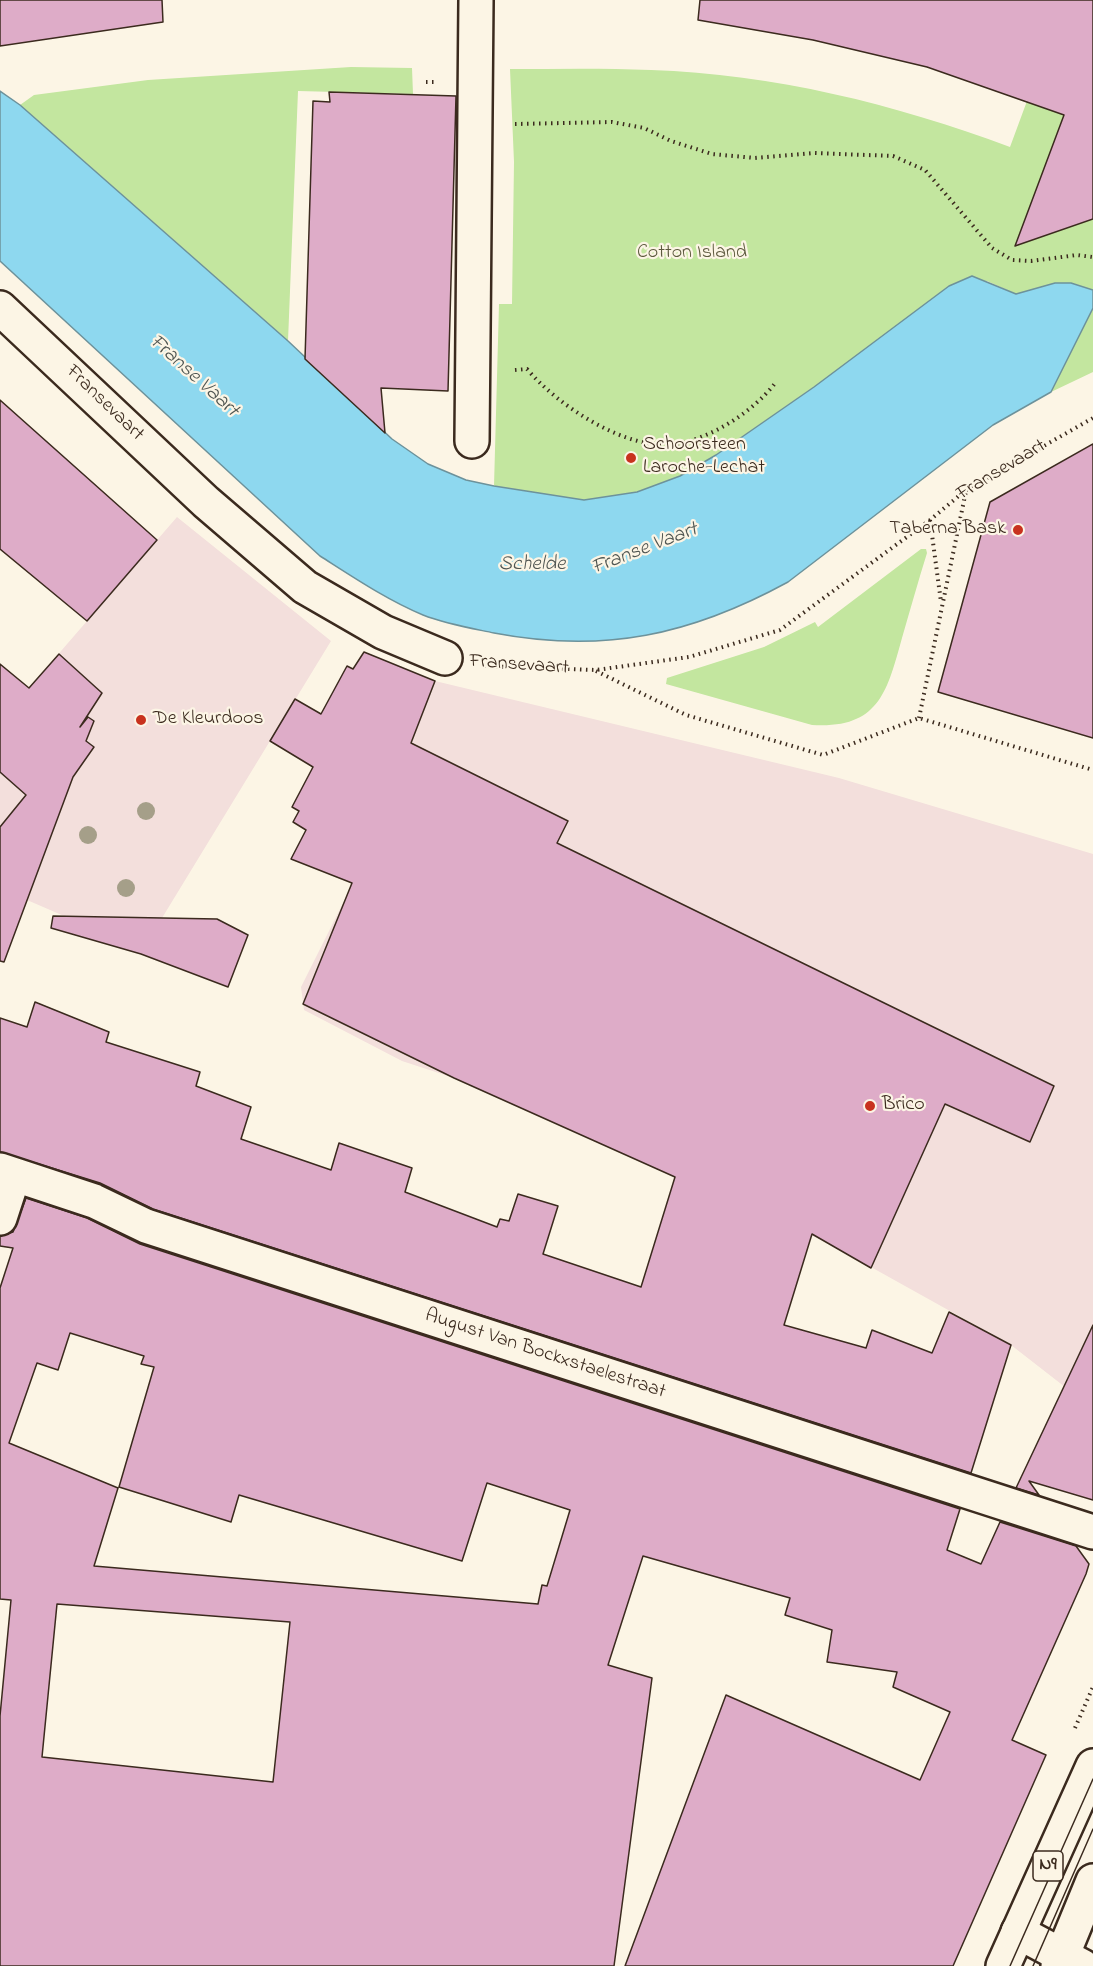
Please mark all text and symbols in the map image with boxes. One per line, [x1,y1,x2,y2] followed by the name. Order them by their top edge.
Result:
[637,242,747,266] park label: Cotton Island
[143,330,243,424] water label: Franse Vaart
[60,361,148,447] street label: Fransevaart
[643,434,765,481] place label: Schoorsteen Laroche-Lechat
[953,435,1051,507] street label: Fransevaart
[624,451,638,465] marker: Schoorsteen Laroche-Lechat
[588,518,702,582] water label: Franse Vaart
[889,518,1006,542] place label: Taberna Bask
[1011,523,1025,537] marker: Taberna Bask
[499,553,565,579] water label: Schelde
[468,651,570,681] street label: Fransevaart
[153,708,263,732] place label: De Kleurdoos
[134,713,148,727] marker: De Kleurdoos
[882,1094,925,1118] place label: Brico
[863,1099,877,1113] marker: Brico
[422,1305,668,1405] street label: August Van Bockxstaelestraat
[1033,1851,1063,1881] road number: N9

